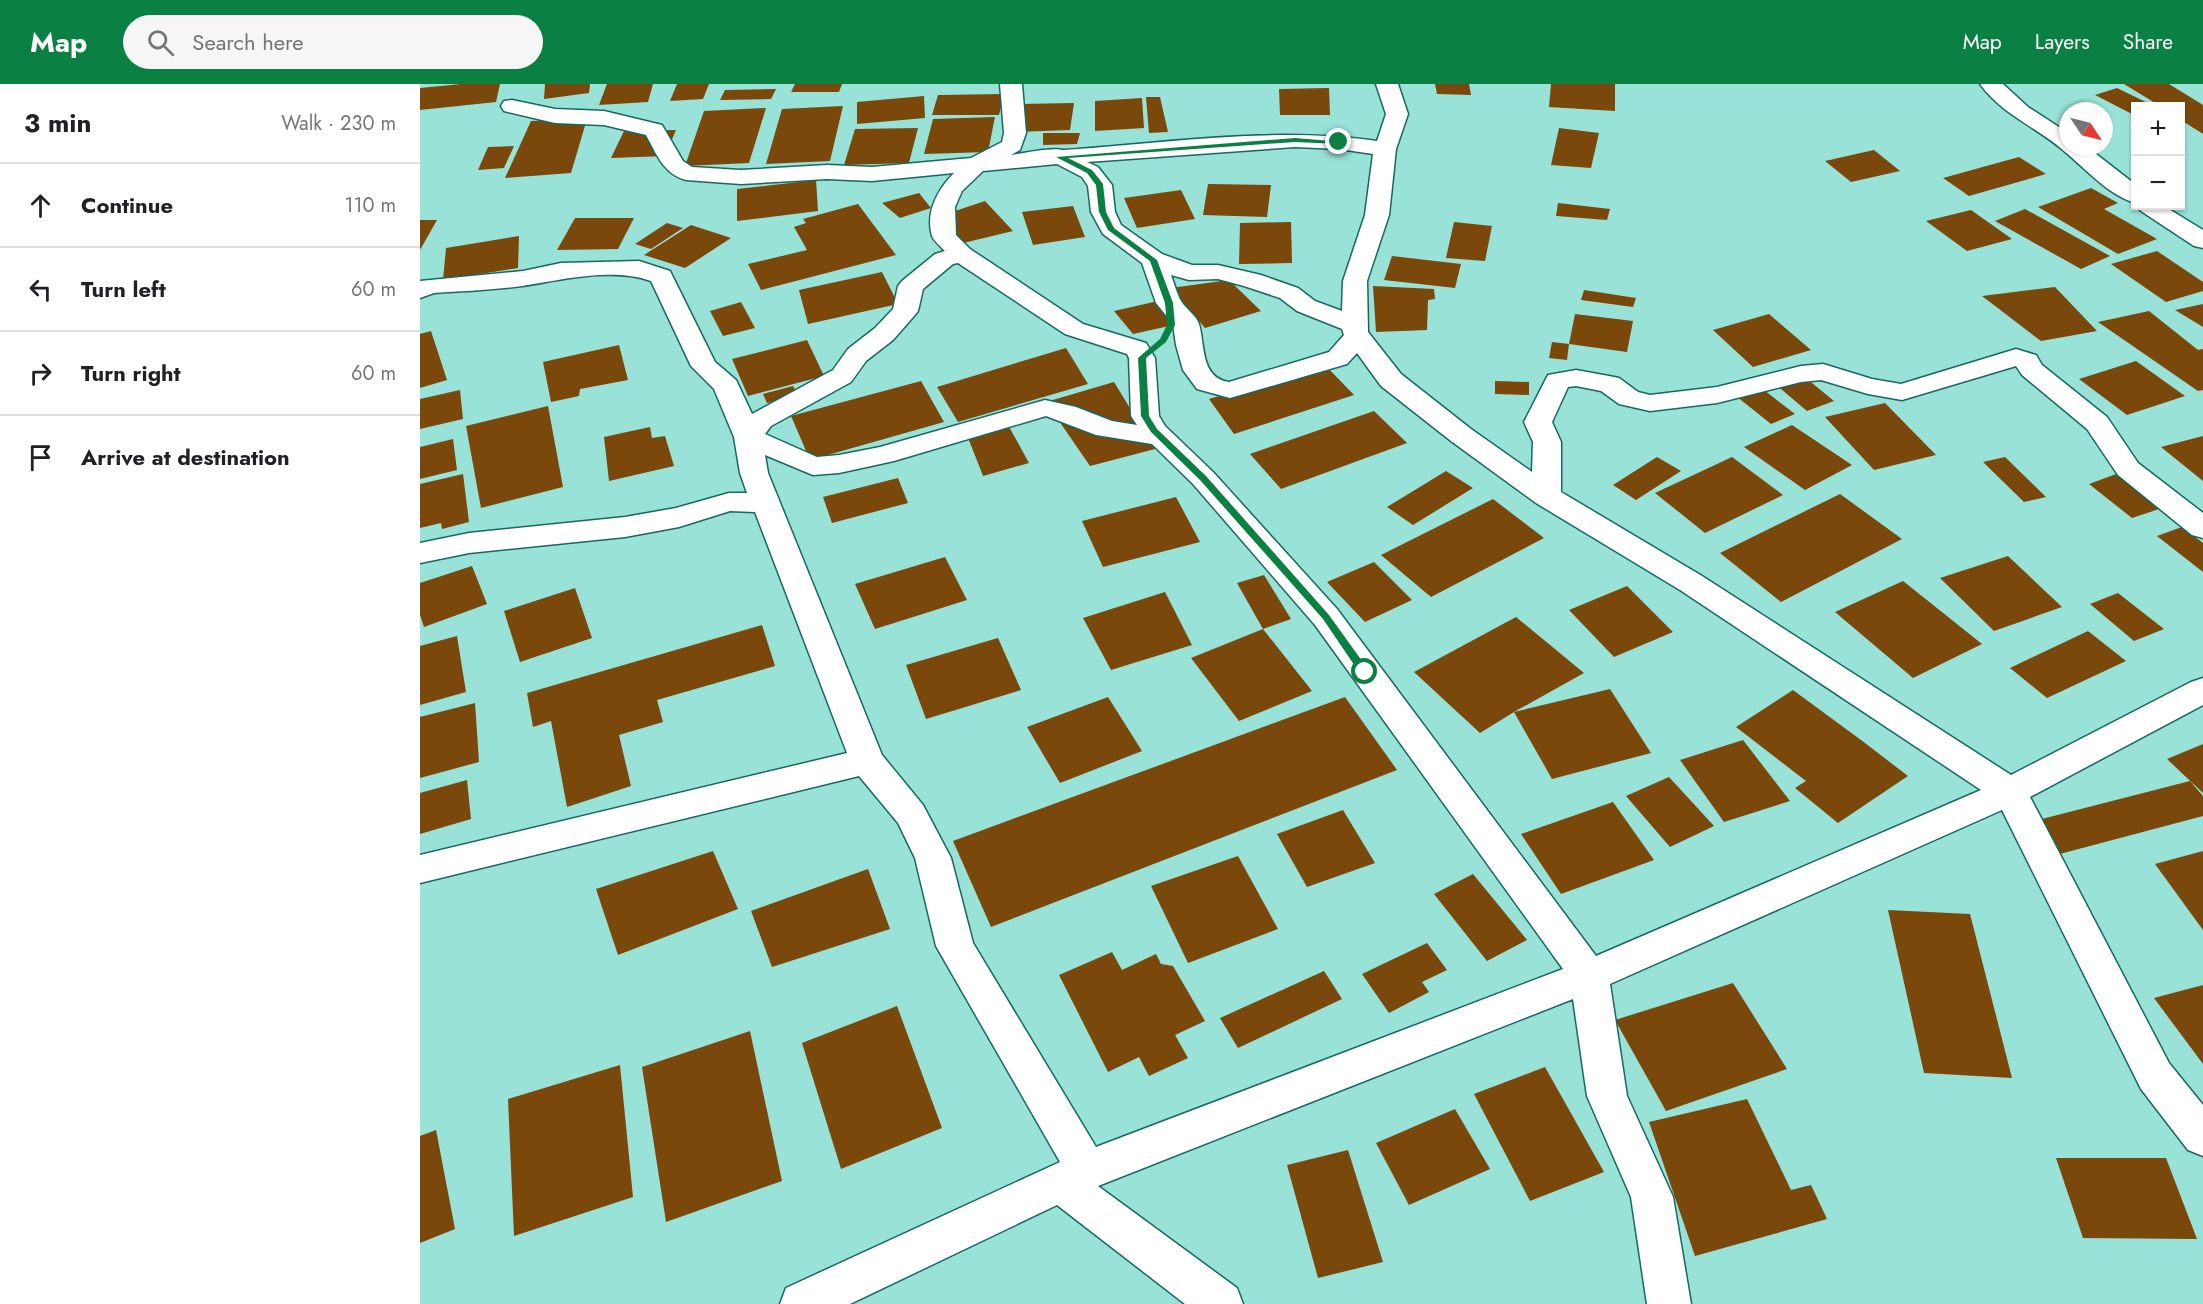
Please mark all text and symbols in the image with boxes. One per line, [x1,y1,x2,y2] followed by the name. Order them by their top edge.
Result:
[123,15,543,69] search box
[30,22,87,63] text: Map
[144,26,177,59] icon: search
[192,26,304,58] text: Search here
[1963,27,2002,57] text: Map
[2035,27,2090,57] text: Layers
[2123,27,2173,57] text: Share
[2059,102,2113,156] north arrow
[2131,102,2185,210] map controls
[2131,102,2185,156] button: +
[24,104,91,142] text: 3 min
[281,109,396,138] text: Walk · 230 m
[1325,128,1351,154] route end
[2131,156,2185,210] button: −
[24,189,57,222] icon: ahead
[81,189,173,221] text: Continue
[344,191,396,220] text: 110 m
[24,273,57,306] icon: left
[81,273,166,305] text: Turn left
[351,275,396,304] text: 60 m
[24,357,57,390] icon: right
[81,357,181,389] text: Turn right
[351,359,396,388] text: 60 m
[24,441,57,474] icon: arrive
[81,441,290,473] text: Arrive at destination
[1351,658,1377,684] route start

